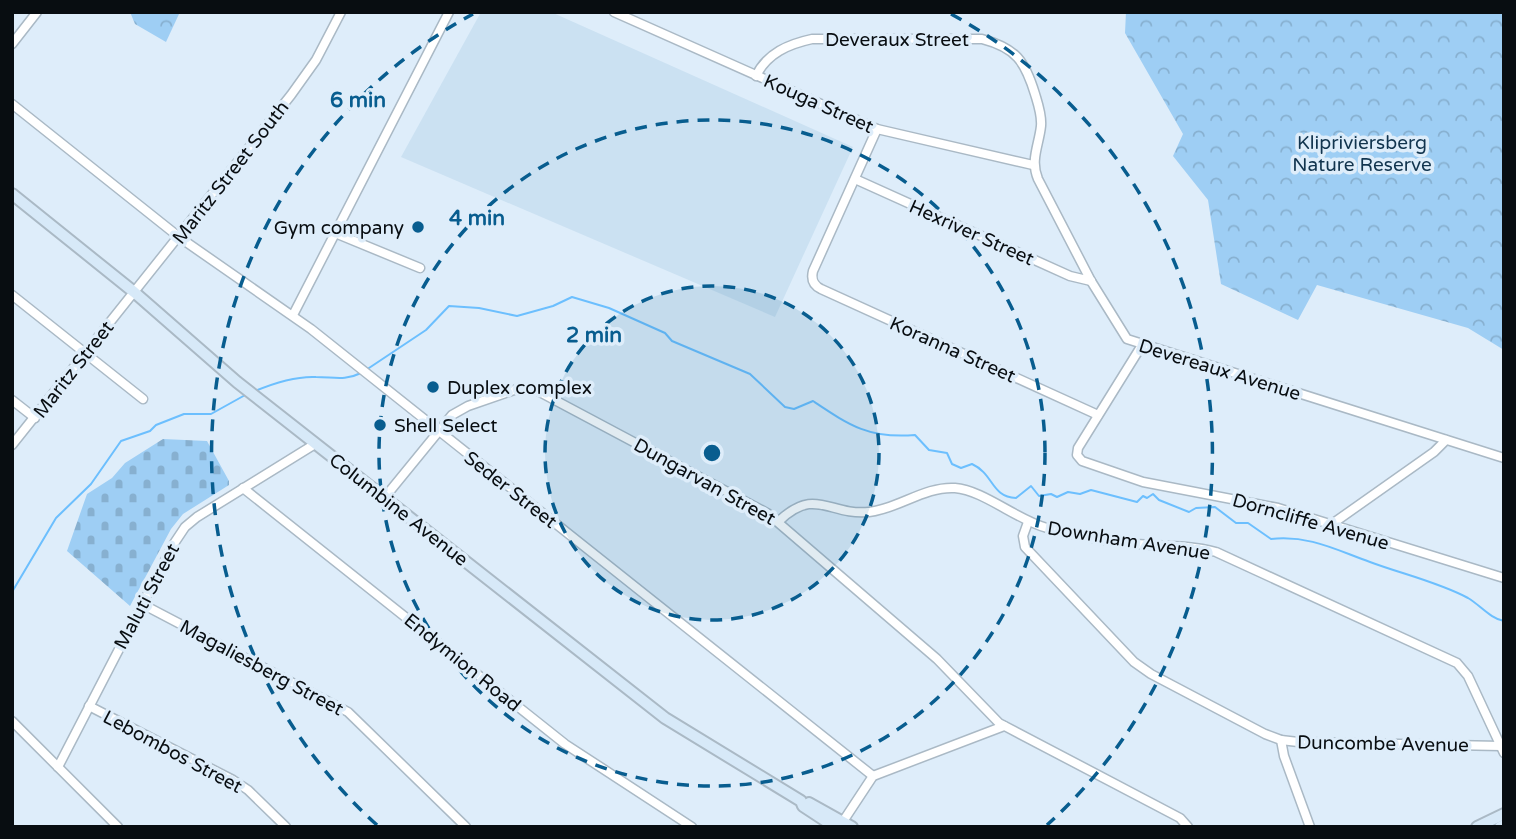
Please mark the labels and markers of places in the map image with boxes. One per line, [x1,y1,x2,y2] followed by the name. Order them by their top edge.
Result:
[274,217,404,239] place label: Gym company
[410,219,426,235] marker: Gym company
[447,377,592,399] place label: Duplex complex
[425,379,441,395] marker: Duplex complex
[394,415,498,437] place label: Shell Select
[372,417,388,433] marker: Shell Select
[700,441,724,465] centre of rings

